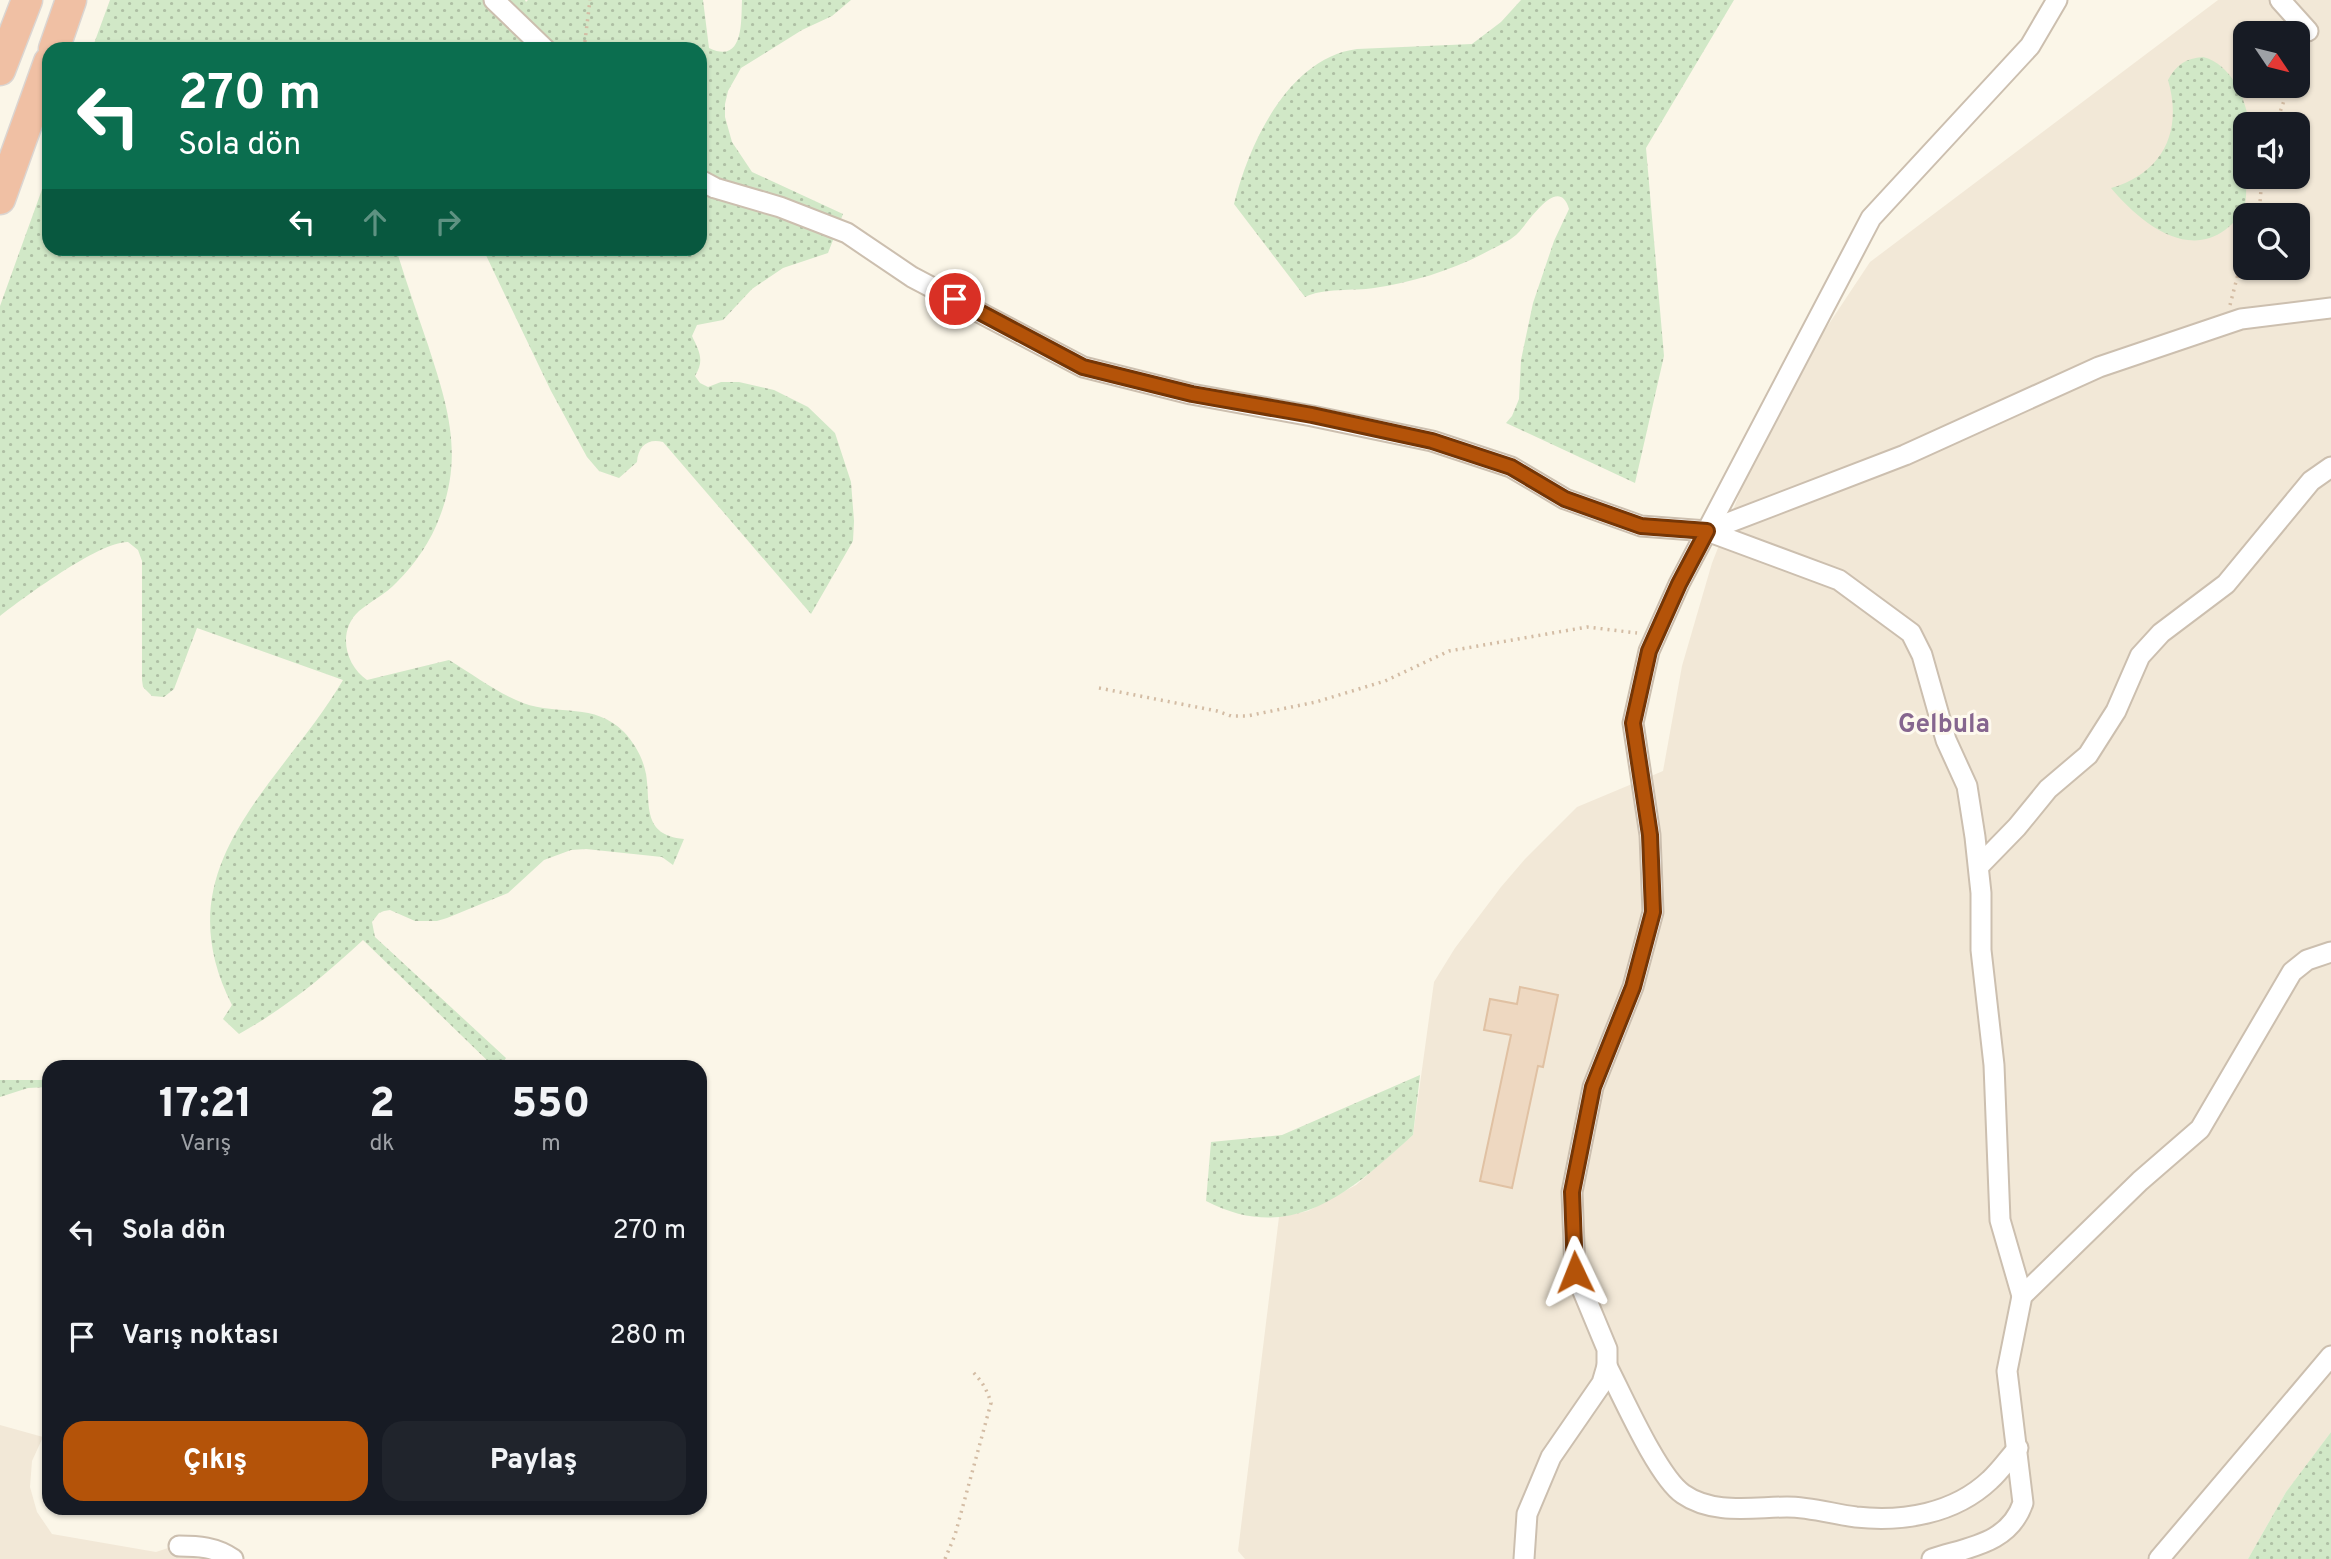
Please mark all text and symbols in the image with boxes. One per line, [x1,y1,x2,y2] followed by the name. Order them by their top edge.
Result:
[2233,21,2310,98] north arrow
[2233,21,2310,280] map controls
[178,65,321,127] text: 270 m
[63,70,154,161] icon: left
[2233,112,2310,189] button: sound
[178,126,301,166] text: Sola dön
[283,203,321,241] icon: left
[356,203,394,241] icon: ahead
[429,203,467,241] icon: right
[2233,203,2310,280] button: search
[925,269,985,329] pin
[936,280,974,318] icon: arrive
[1898,709,1990,742] district label: Gelbula
[159,1079,252,1132] text: 17:21
[369,1079,395,1132] text: 2
[512,1079,590,1132] text: 550
[180,1130,231,1159] text: Varış
[369,1130,395,1159] text: dk
[541,1130,561,1159] text: m
[63,1213,101,1251] icon: left
[122,1215,226,1248] text: Sola dön
[613,1215,686,1248] text: 270 m
[1538,1235,1612,1309] position arrow
[63,1318,101,1356] icon: arrive
[122,1320,279,1353] text: Varış noktası
[610,1320,686,1353] text: 280 m
[63,1421,368,1501] button: Çıkış
[382,1421,686,1501] button: Paylaş

